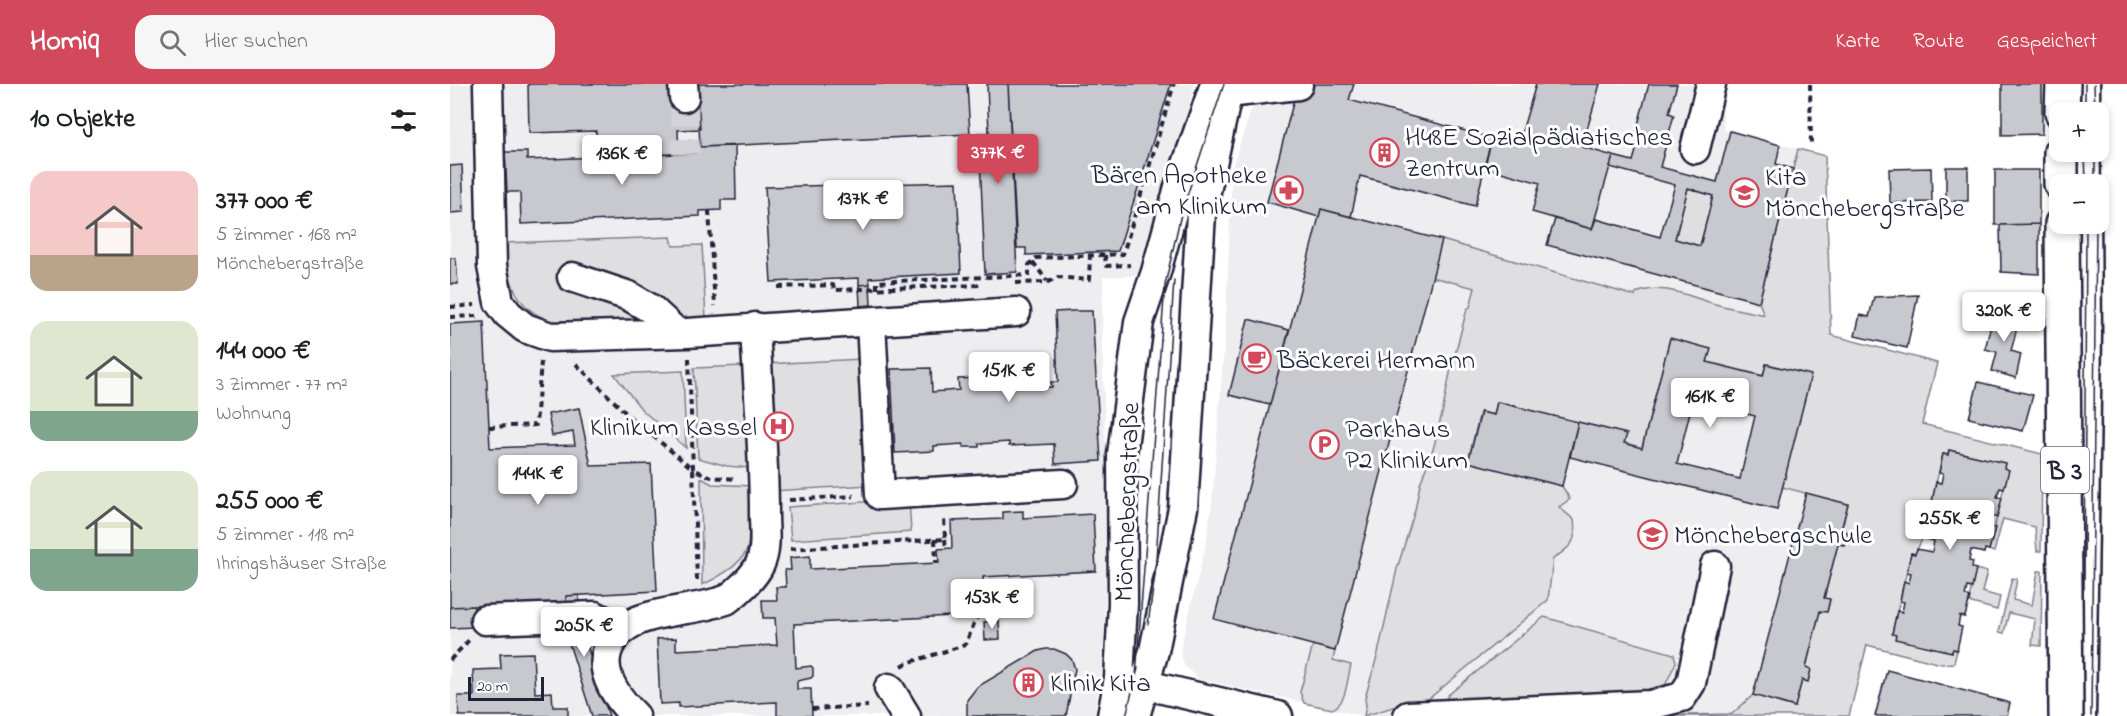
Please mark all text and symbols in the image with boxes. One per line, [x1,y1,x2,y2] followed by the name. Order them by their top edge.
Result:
[135,15,555,69] search box
[30,22,99,63] text: Homiq
[156,26,189,59] icon: search
[204,26,308,58] text: Hier suchen
[1835,27,1880,57] text: Karte
[1913,27,1964,57] text: Route
[1997,27,2097,57] text: Gespeichert
[30,101,135,139] text: 10 Objekte
[2049,102,2109,234] map controls
[2049,102,2109,162] button: +
[387,104,420,137] icon: filters
[1405,119,1673,189] place label: H48E Sozialpädiatisches Zentrum
[949,134,1047,185] pin: 377K €
[573,135,671,186] pin: 136K €
[1368,136,1400,168] building icon: H48E Sozialpädiatisches Zentrum
[971,139,1025,168] text: 377K €
[596,140,648,169] text: 136K €
[1090,157,1268,227] place label: Bären Apotheke am Klinikum
[1765,159,1965,229] place label: Kita Mönchebergstraße
[1272,174,1304,206] pharmacy icon: Bären Apotheke am Klinikum
[2049,174,2109,234] button: −
[1728,176,1760,208] school or university icon: Kita Mönchebergstraße
[814,180,912,231] pin: 137K €
[216,183,313,221] text: 377 000 €
[837,185,889,214] text: 137K €
[78,195,150,267] icon: home
[216,221,357,250] text: 5 Zimmer · 168 m²
[216,250,364,279] text: Mönchebergstraße
[1955,292,2053,343] pin: 320K €
[1976,297,2032,326] text: 320K €
[216,333,311,371] text: 144 000 €
[1276,342,1475,381] place label: Bäckerei Hermann
[1240,343,1272,375] cafe icon: Bäckerei Hermann
[78,345,150,417] icon: home
[960,352,1058,403] pin: 151K €
[983,357,1035,386] text: 151K €
[216,371,348,400] text: 3 Zimmer · 77 m²
[1661,378,1759,429] pin: 161K €
[1685,383,1735,412] text: 161K €
[216,400,291,429] text: Wohnung
[1106,401,1151,602] street label: Mönchebergstraße
[590,409,757,448] place label: Klinikum Kassel
[762,410,794,442] hospital icon: Klinikum Kassel
[1345,411,1468,481] place label: Parkhaus P2 Klinikum
[1308,428,1340,460] parking icon: Parkhaus P2 Klinikum
[2041,447,2089,493] road number: B 3
[489,455,587,506] pin: 144K €
[512,460,564,489] text: 144K €
[216,483,323,521] text: 255 000 €
[78,495,150,567] icon: home
[1901,500,1999,551] pin: 255K €
[1919,505,1981,534] text: 255K €
[1674,517,1873,556] place label: Mönchebergschule
[1637,518,1669,550] school or university icon: Mönchebergschule
[216,521,355,550] text: 5 Zimmer · 118 m²
[216,550,386,579] text: Ihringshäuser Straße
[943,579,1041,630] pin: 153K €
[965,584,1019,613] text: 153K €
[535,607,633,658] pin: 205K €
[555,612,613,641] text: 205K €
[1050,665,1151,704] place label: Klinik Kita
[1013,666,1045,698] building icon: Klinik Kita
[468,674,544,702] scale bar
[477,675,508,699] text: 20 m

